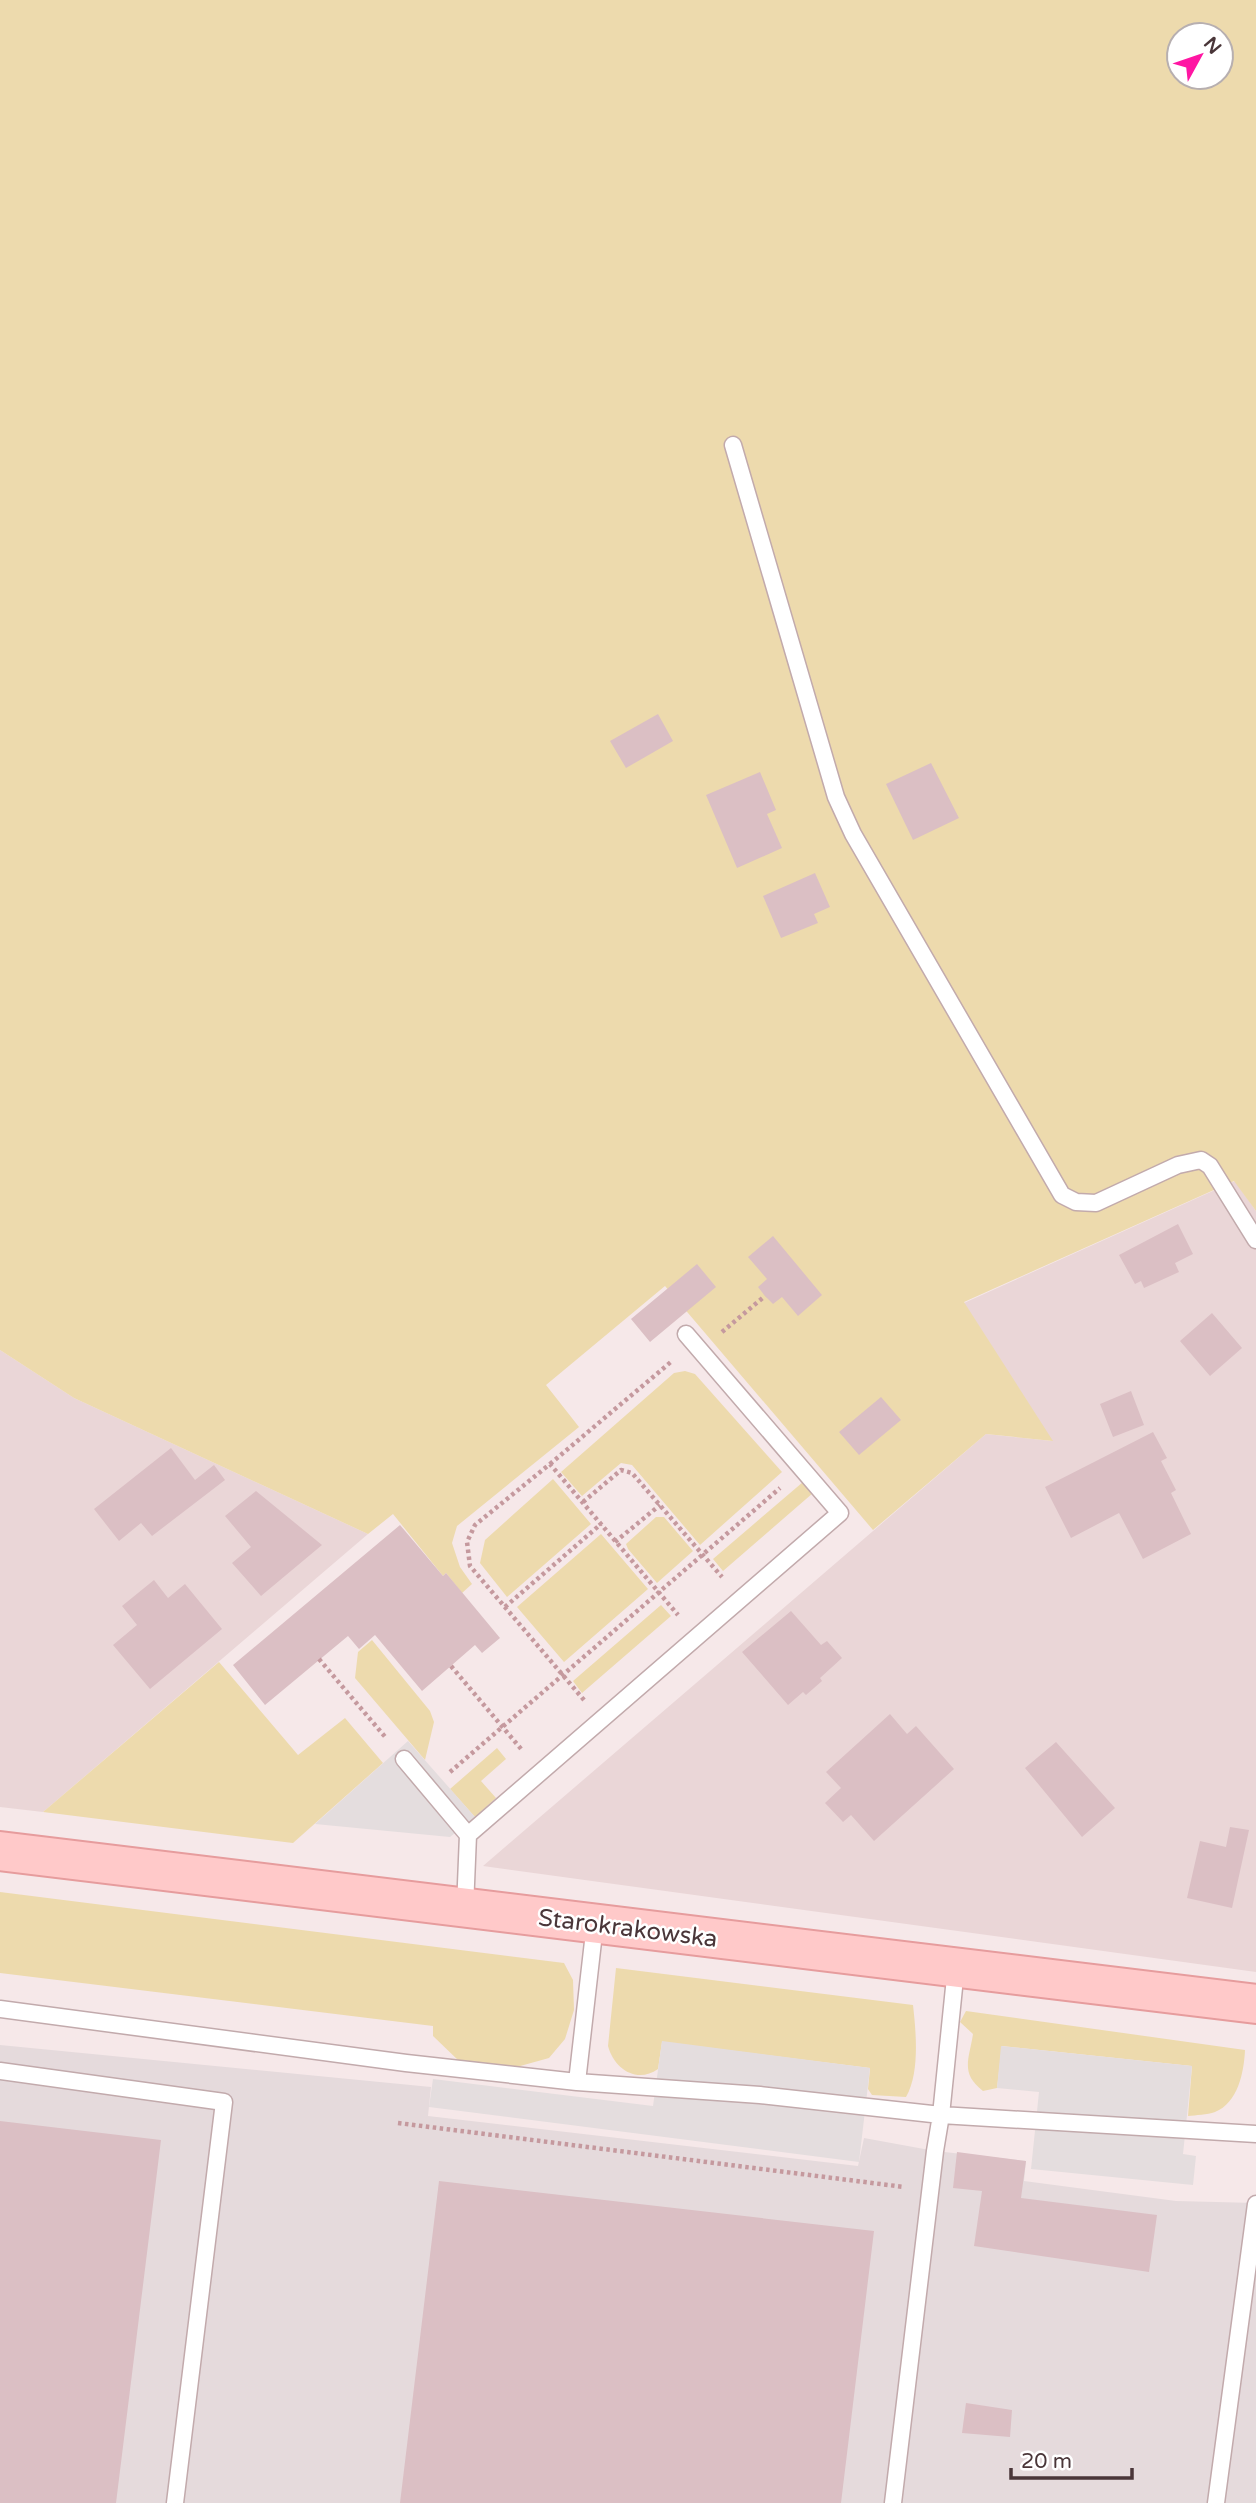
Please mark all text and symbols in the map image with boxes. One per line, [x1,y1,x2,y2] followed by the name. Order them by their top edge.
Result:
[1165,21,1235,91] north arrow
[1199,33,1226,59] text: N
[537,1903,719,1954] street label: Starokrakowska
[1011,2436,1132,2480] scale bar
[1021,2449,1072,2474] text: 20 m

